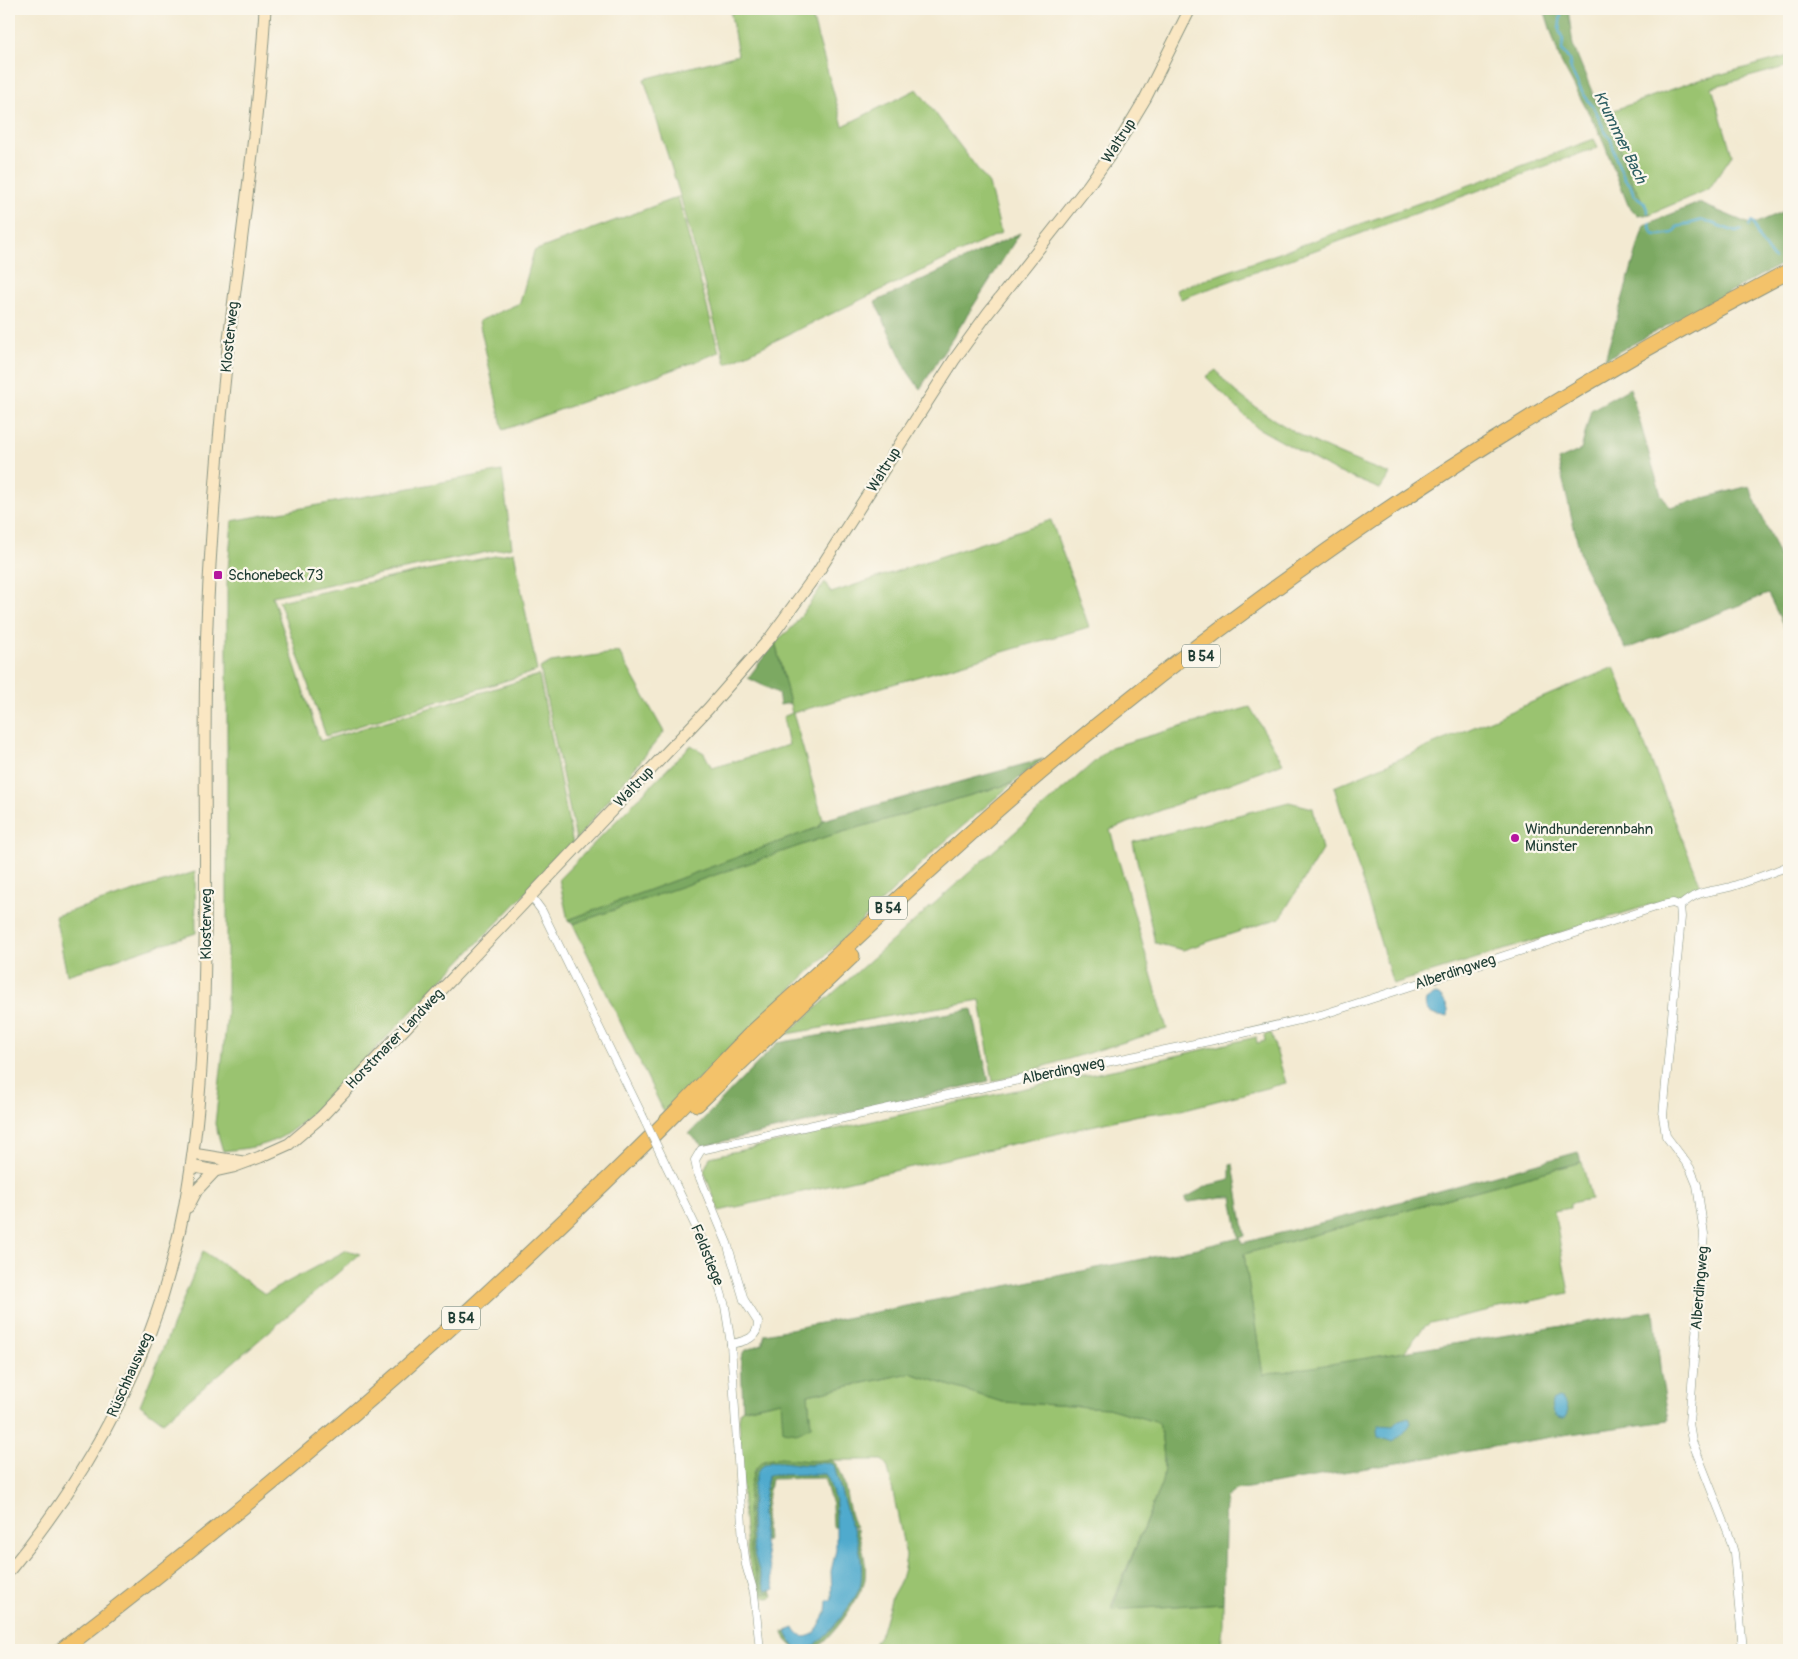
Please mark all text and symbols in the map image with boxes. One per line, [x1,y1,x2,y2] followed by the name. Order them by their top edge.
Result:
[1589,87,1652,188] water label: Krummer Bach
[1098,115,1140,167] street label: Waltrup
[217,301,243,373] street label: Klosterweg
[863,444,905,496] street label: Waltrup
[228,566,323,585] place label: Schonebeck 73
[212,569,224,581] marker: Schonebeck 73
[1182,644,1220,668] road number: B 54
[610,763,658,811] street label: Waltrup
[1525,820,1653,856] place label: Windhunderennbahn Münster
[1509,832,1521,844] marker: Windhunderennbahn Münster
[197,888,216,960] street label: Klosterweg
[869,896,907,920] road number: B 54
[1412,950,1498,994] street label: Alberdingweg
[342,985,448,1093] street label: Horstmarer Landweg
[1020,1053,1106,1089] street label: Alberdingweg
[686,1221,728,1289] street label: Feldstiege
[1687,1245,1713,1331] street label: Alberdingweg
[442,1306,480,1330] road number: B 54
[103,1330,157,1420] street label: Rüschhausweg

